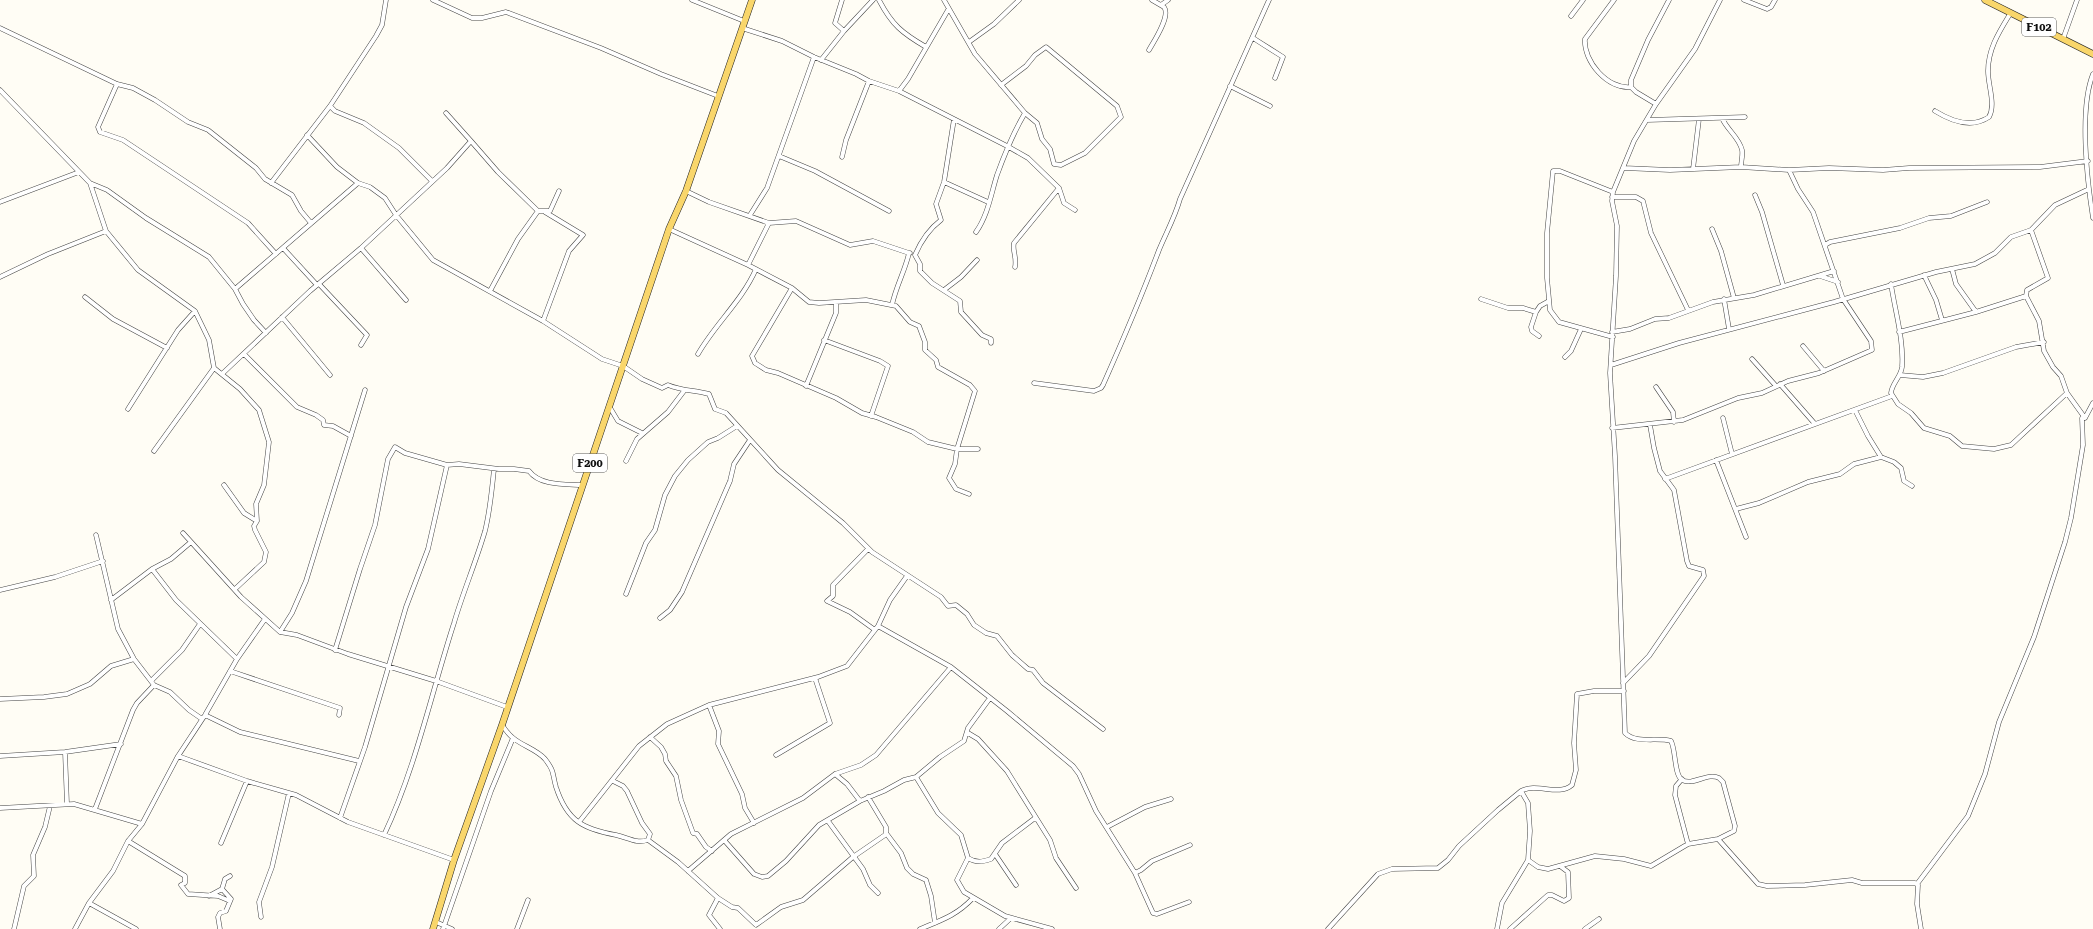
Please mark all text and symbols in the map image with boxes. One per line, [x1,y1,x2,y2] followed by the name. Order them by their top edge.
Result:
[2022,18,2056,36] road number: F102
[573,454,607,472] road number: F200

